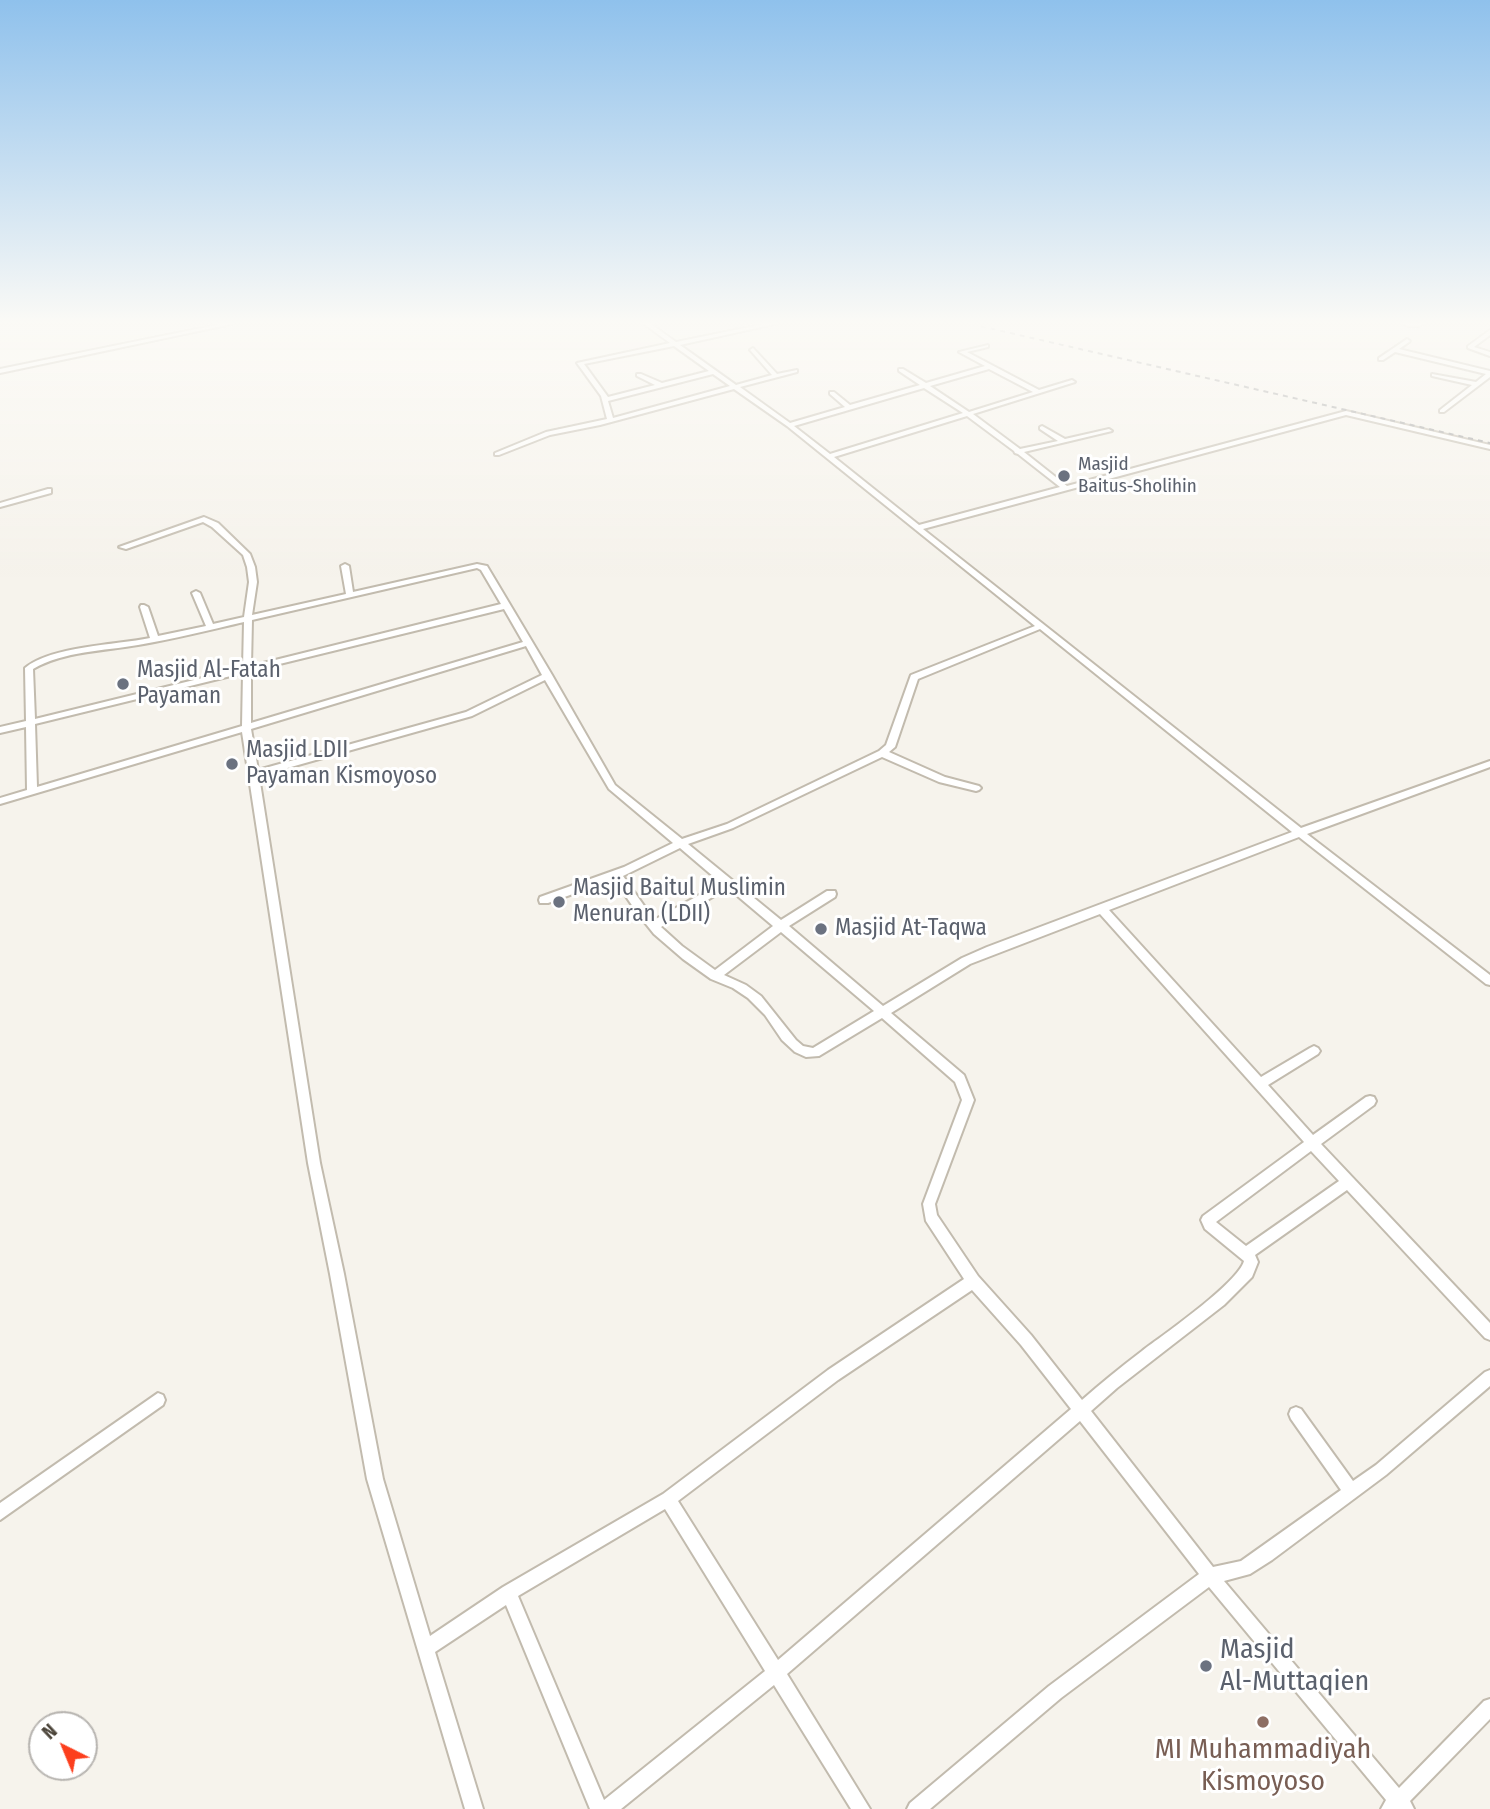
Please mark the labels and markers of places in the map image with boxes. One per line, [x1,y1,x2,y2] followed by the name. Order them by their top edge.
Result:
[1078,454,1197,498] place label: Masjid Baitus-Sholihin
[1056,468,1072,484] marker: Masjid Baitus-Sholihin
[137,657,281,711] place label: Masjid Al-Fatah Payaman
[115,676,131,692] marker: Masjid Al-Fatah Payaman
[246,737,437,791] place label: Masjid LDII Payaman Kismoyoso
[224,756,240,772] marker: Masjid LDII Payaman Kismoyoso
[573,875,786,929] place label: Masjid Baitul Muslimin Menuran (LDII)
[551,894,567,910] marker: Masjid Baitul Muslimin Menuran (LDII)
[835,915,987,943] place label: Masjid At-Taqwa
[813,921,829,937] marker: Masjid At-Taqwa
[1220,1633,1369,1699] place label: Masjid Al-Muttaqien
[1198,1658,1214,1674] marker: Masjid Al-Muttaqien
[1255,1714,1271,1730] marker: MI Muhammadiyah Kismoyoso
[1155,1733,1371,1799] place label: MI Muhammadiyah Kismoyoso

